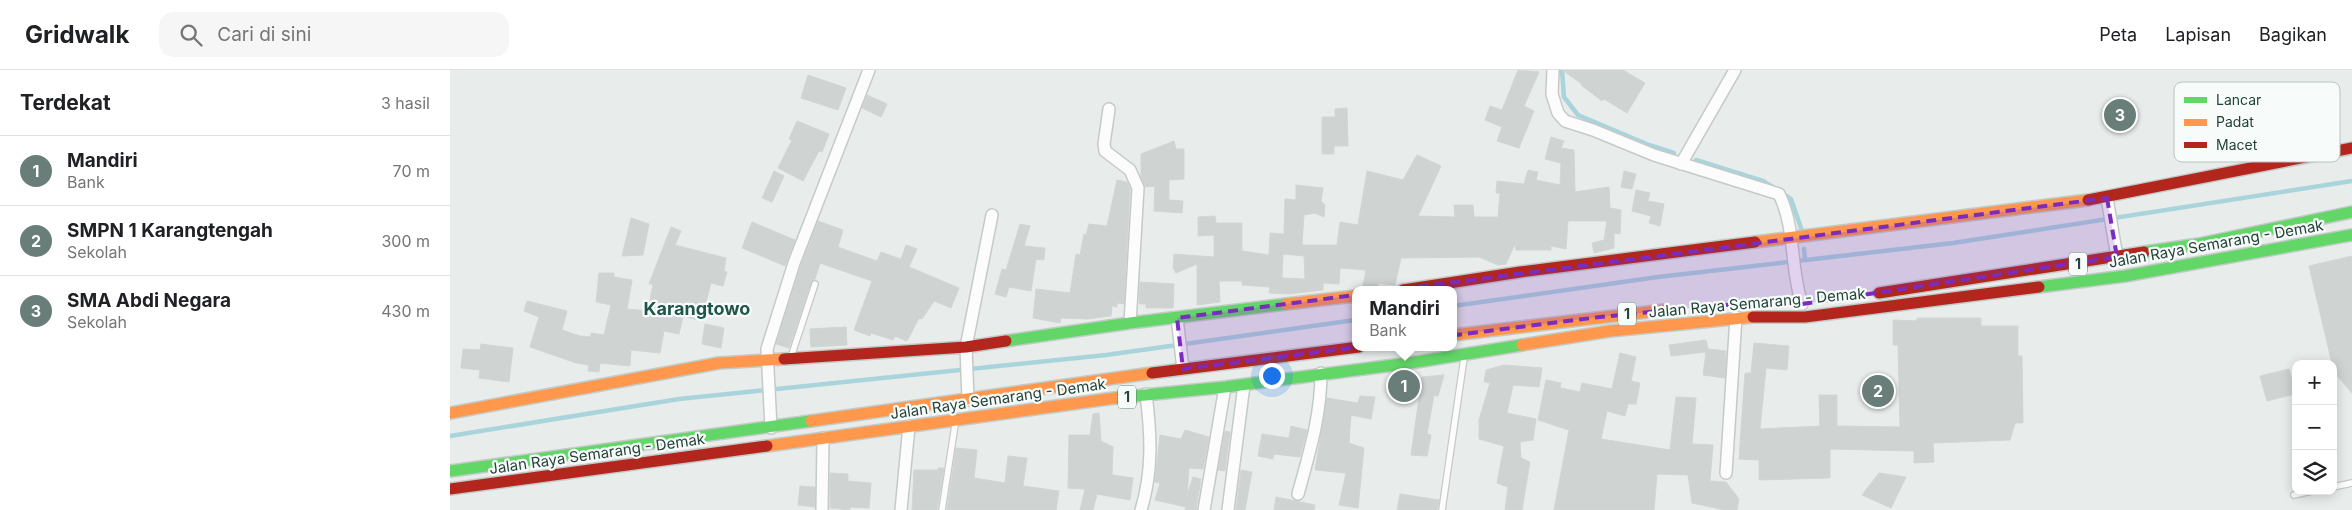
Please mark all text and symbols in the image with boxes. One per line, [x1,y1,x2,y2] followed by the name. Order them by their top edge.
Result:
[159,12,509,57] search box
[25,20,129,49] text: Gridwalk
[177,21,205,49] icon: search
[217,23,311,46] text: Cari di sini
[2099,24,2137,45] text: Peta
[2165,24,2231,45] text: Lapisan
[2259,24,2327,45] text: Bagikan
[2174,82,2340,162] legend
[20,90,111,115] text: Terdekat
[2216,91,2261,108] text: Lancar
[381,93,430,113] text: 3 hasil
[2104,96,2136,134] pin: 3
[2216,113,2254,130] text: Padat
[2216,136,2258,153] text: Macet
[67,149,138,172] text: Mandiri
[33,161,39,181] text: 1
[393,161,430,181] text: 70 m
[67,172,105,192] text: Bank
[2107,215,2325,272] street label: Jalan Raya Semarang - Demak
[67,219,273,242] text: SMPN 1 Karangtengah
[31,231,41,251] text: 2
[381,231,430,251] text: 300 m
[67,242,127,262] text: Sekolah
[2069,252,2087,275] road number: 1
[1648,283,1867,321] street label: Jalan Raya Semarang - Demak
[1352,286,1457,351] popup
[67,289,231,312] text: SMA Abdi Negara
[1369,297,1440,320] text: Mandiri
[644,298,750,319] district label: Karangtowo
[31,301,41,321] text: 3
[381,301,430,321] text: 430 m
[1618,302,1636,325] road number: 1
[67,312,127,332] text: Sekolah
[1369,320,1407,340] text: Bank
[2292,360,2337,495] map controls
[2292,360,2337,405] button: +
[1259,363,1285,389] your location
[1388,367,1420,405] pin: 1
[1862,372,1894,410] pin: 2
[889,374,1108,423] street label: Jalan Raya Semarang - Demak
[1118,386,1136,408] road number: 1
[2292,405,2337,450] button: −
[488,429,707,478] street label: Jalan Raya Semarang - Demak
[2292,450,2337,495] button: layers

